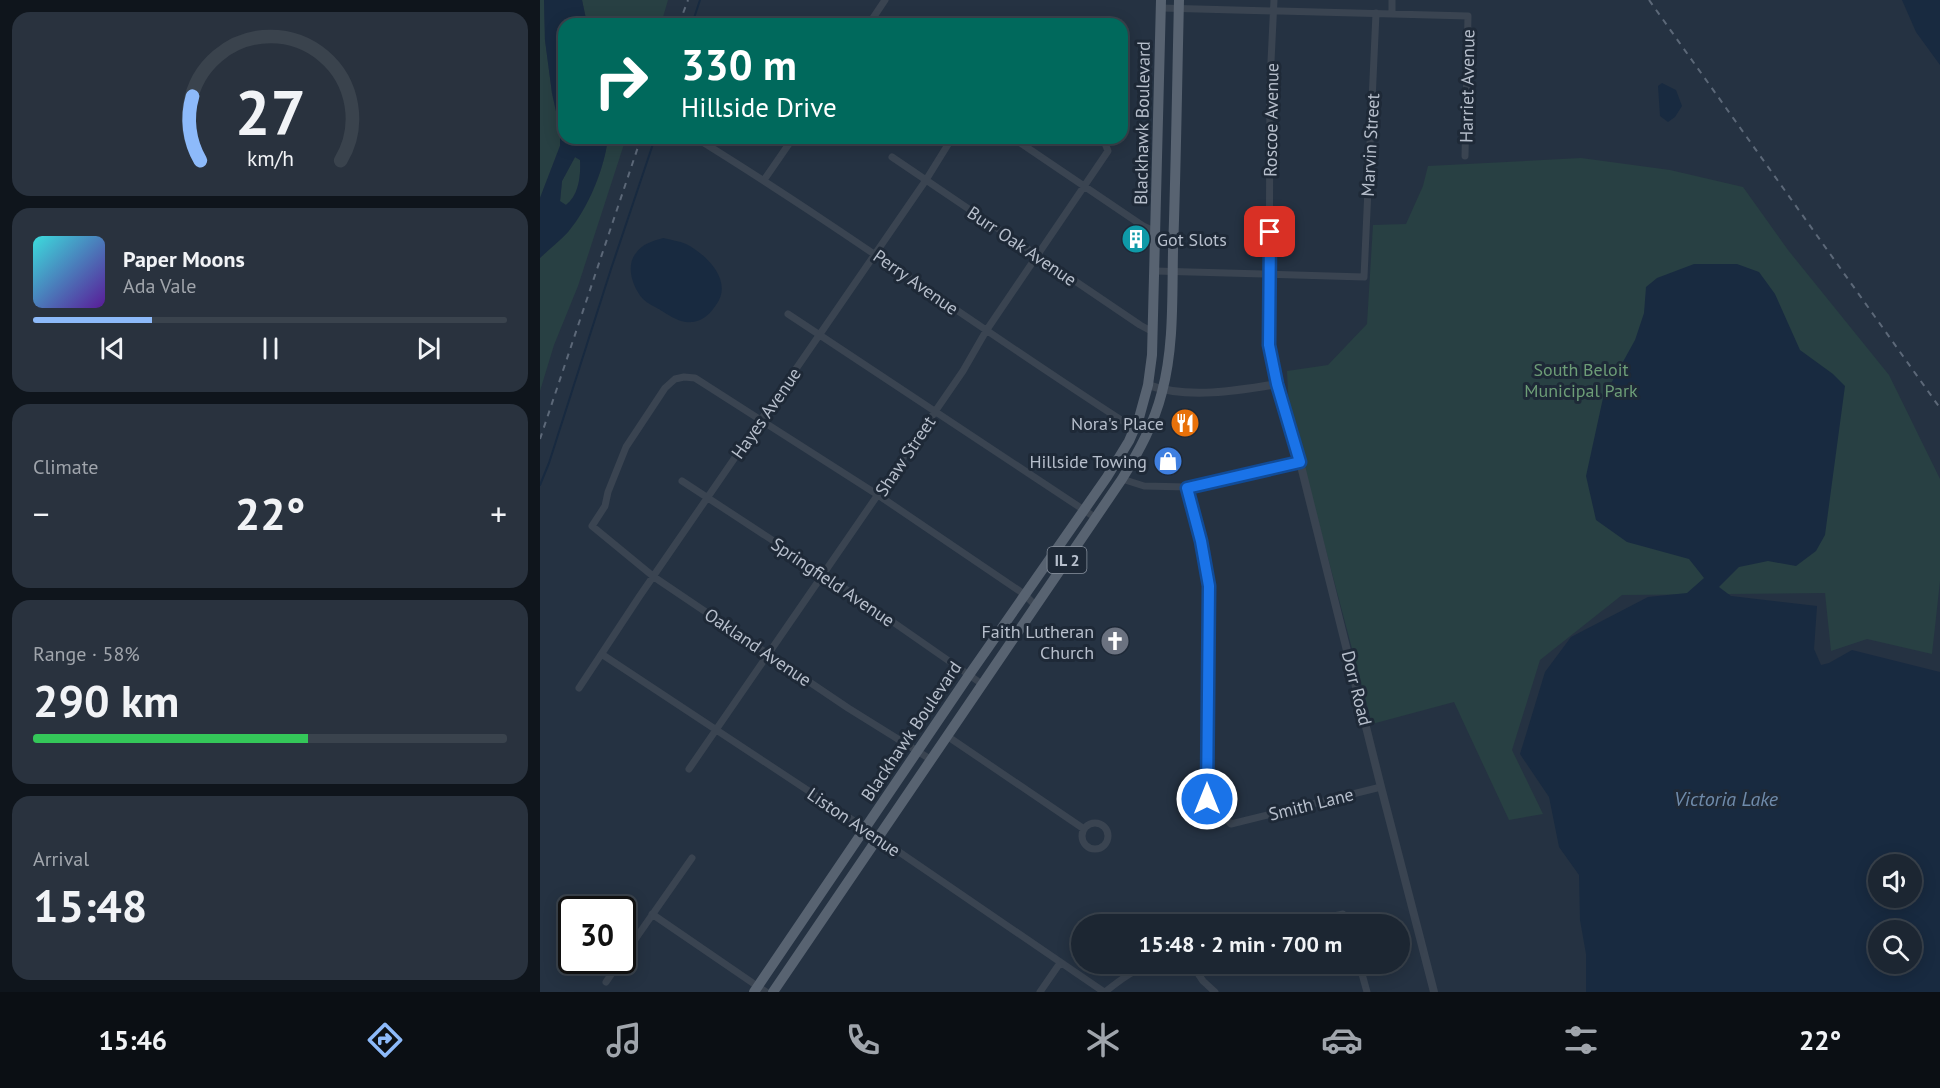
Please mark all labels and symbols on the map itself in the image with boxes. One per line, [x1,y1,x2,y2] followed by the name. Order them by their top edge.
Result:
[1455,29,1479,143] street label: Harriet Avenue
[1129,41,1155,205] street label: Blackhawk Boulevard
[1259,63,1283,177] street label: Roscoe Avenue
[1356,93,1384,197] street label: Marvin Street
[963,201,1081,291] street label: Burr Oak Avenue
[1244,206,1295,257] pin
[1120,223,1152,255] building icon: Got Slots
[1157,228,1227,251] place label: Got Slots
[869,244,963,320] street label: Perry Avenue
[1524,358,1638,402] park label: South Beloit Municipal Park
[726,363,806,463] street label: Hayes Avenue
[1169,407,1201,439] restaurant icon: Nora's Place
[870,411,940,501] street label: Shaw Street
[1071,412,1164,435] place label: Nora's Place
[1152,445,1184,477] shop icon: Hillside Towing
[1029,450,1147,473] place label: Hillside Towing
[767,532,899,632] street label: Springfield Avenue
[1048,547,1086,573] road number: IL 2
[700,603,816,691] street label: Oakland Avenue
[982,620,1094,664] place label: Faith Lutheran Church
[1099,625,1131,657] church icon: Faith Lutheran Church
[1337,648,1377,728] street label: Dorr Road
[856,657,966,805] street label: Blackhawk Boulevard
[1175,767,1239,831] position arrow
[803,782,905,862] street label: Liston Avenue
[1266,782,1356,826] street label: Smith Lane
[1674,786,1779,812] water label: Victoria Lake
[558,896,636,974] speed limit sign: 30

